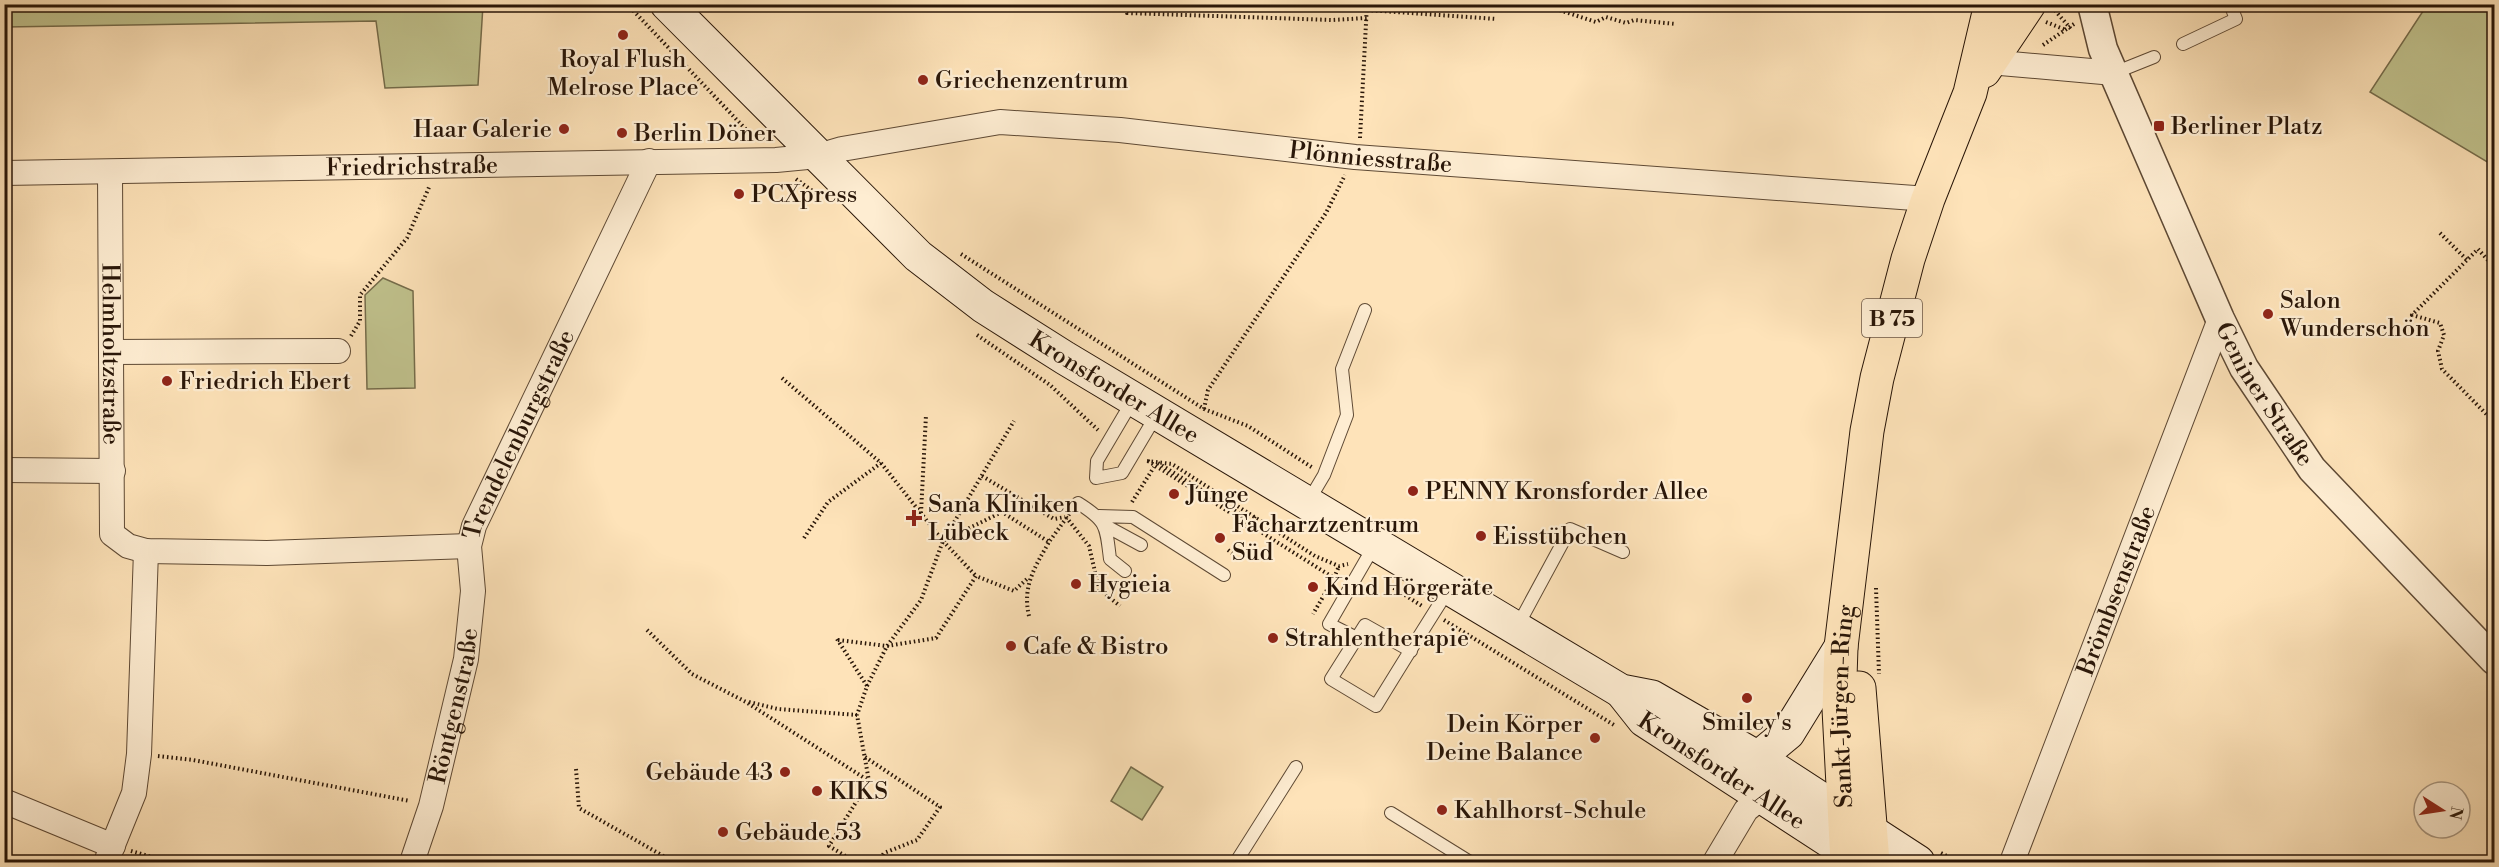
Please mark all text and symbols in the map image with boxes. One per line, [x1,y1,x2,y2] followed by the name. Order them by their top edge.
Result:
[616,28,630,42] marker: Royal Flush Melrose Place
[547,45,699,103] place label: Royal Flush Melrose Place
[935,66,1128,96] place label: Griechenzentrum
[916,73,930,87] marker: Griechenzentrum
[2170,112,2322,142] place label: Berliner Platz
[413,115,552,145] place label: Haar Galerie
[633,119,776,149] place label: Berlin Döner
[2152,119,2166,133] marker: Berliner Platz
[557,122,571,136] marker: Haar Galerie
[615,126,629,140] marker: Berlin Döner
[1287,136,1453,180] street label: Plönniesstraße
[326,151,498,184] street label: Friedrichstraße
[751,180,857,210] place label: PCXpress
[732,187,746,201] marker: PCXpress
[95,263,126,445] street label: Helmholtzstraße
[2279,286,2430,344] place label: Salon Wunderschön
[1862,299,1922,337] road number: B 75
[2261,307,2275,321] marker: Salon Wunderschön
[2208,318,2320,472] street label: Geniner Straße
[457,325,582,542] street label: Trendelenburgstraße
[1023,325,1204,451] street label: Kronsforder Allee
[179,367,351,397] place label: Friedrich Ebert
[160,374,174,388] marker: Friedrich Ebert
[1425,477,1708,507] place label: PENNY Kronsforder Allee
[1185,480,1249,510] place label: Junge
[1406,484,1420,498] marker: PENNY Kronsforder Allee
[1167,487,1181,501] marker: Junge
[928,490,1079,548] place label: Sana Kliniken Lübeck
[2071,501,2163,681] street label: Brömbsenstraße
[905,509,923,527] marker: Sana Kliniken Lübeck
[1232,510,1419,568] place label: Facharztzentrum Süd
[1493,522,1627,552] place label: Eisstübchen
[1474,529,1488,543] marker: Eisstübchen
[1213,531,1227,545] marker: Facharztzentrum Süd
[1088,570,1172,600] place label: Hygieia
[1325,573,1493,603] place label: Kind Hörgeräte
[1069,577,1083,591] marker: Hygieia
[1306,580,1320,594] marker: Kind Hörgeräte
[1825,602,1862,809] street label: Sankt-Jürgen-Ring
[1285,624,1469,654] place label: Strahlentherapie
[423,627,485,787] street label: Röntgenstraße
[1266,631,1280,645] marker: Strahlentherapie
[1023,632,1169,662] place label: Cafe & Bistro
[1004,639,1018,653] marker: Cafe & Bistro
[1740,691,1754,705] marker: Smiley's
[1632,706,1811,837] street label: Kronsforder Allee
[1702,708,1792,738] place label: Smiley's
[1426,710,1583,768] place label: Dein Körper Deine Balance
[1588,731,1602,745] marker: Dein Körper Deine Balance
[645,758,773,788] place label: Gebäude 43
[778,765,792,779] marker: Gebäude 43
[829,777,888,807] place label: KIKS
[2412,780,2472,840] north arrow
[810,784,824,798] marker: KIKS
[1454,796,1646,826] place label: Kahlhorst-Schule
[1435,803,1449,817] marker: Kahlhorst-Schule
[2445,805,2467,822] text: N
[735,818,861,848] place label: Gebäude 53
[716,825,730,839] marker: Gebäude 53

